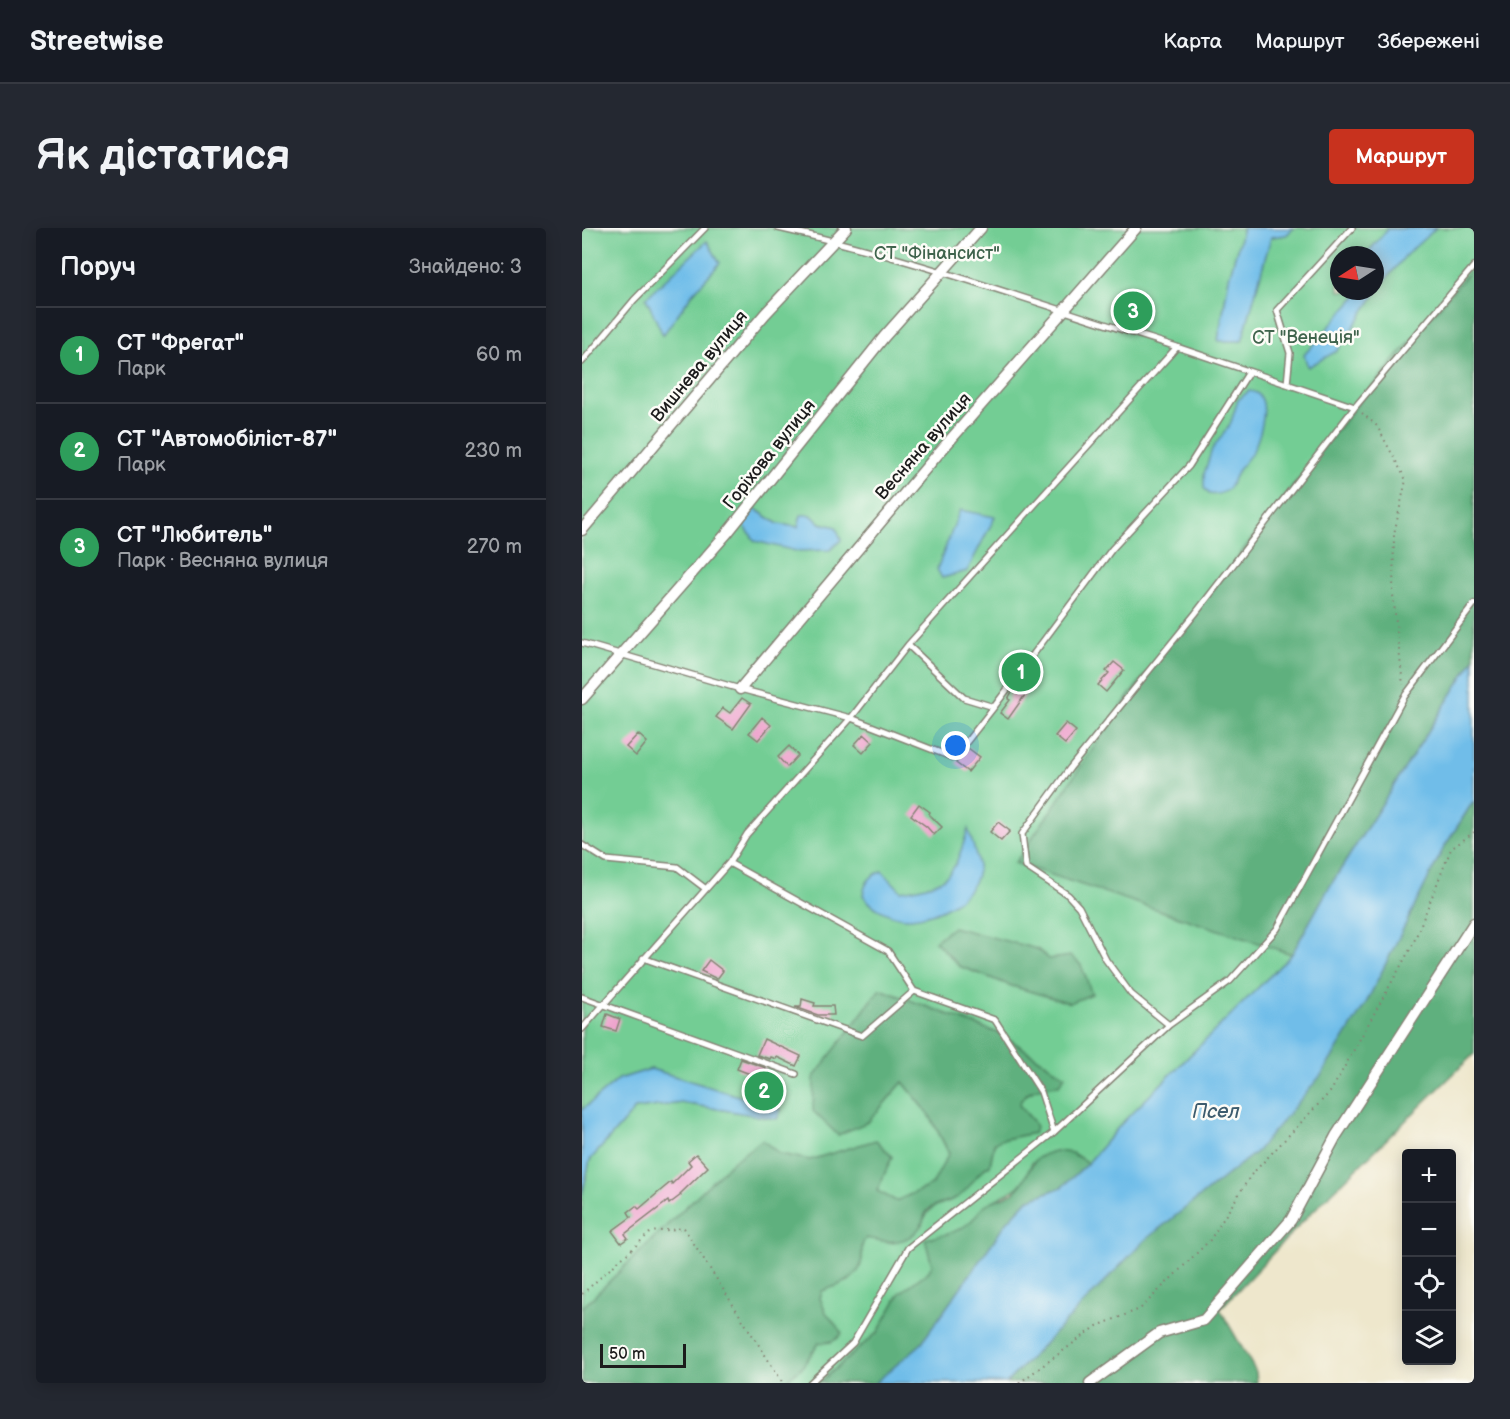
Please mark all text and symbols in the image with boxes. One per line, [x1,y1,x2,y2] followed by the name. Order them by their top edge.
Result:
[30,25,163,58] text: Streetwise
[1163,29,1222,54] text: Карта
[1255,29,1345,54] text: Маршрут
[1378,29,1480,54] text: Збережені
[1329,129,1474,184] button: Маршрут
[36,131,290,182] text: Як дістатися
[874,243,1000,264] park label: СТ "Фiнансист"
[1330,246,1384,300] north arrow
[60,252,136,283] text: Поруч
[409,255,522,279] text: Знайдено: 3
[1114,288,1152,334] pin: 3
[647,306,752,426] street label: Вишнева вулиця
[1252,327,1360,348] park label: СТ "Венеція"
[117,330,244,357] text: СТ "Фрегат"
[75,343,84,367] text: 1
[476,343,522,367] text: 60 m
[117,357,166,381] text: Парк
[871,389,976,504] street label: Весняна вулиця
[719,395,820,513] street label: Горіхова вулиця
[117,426,337,453] text: СТ "Автомобiлiст-87"
[74,439,85,463] text: 2
[465,439,522,463] text: 230 m
[117,453,166,477] text: Парк
[117,522,272,549] text: СТ "Любитель"
[74,535,85,559] text: 3
[467,535,522,559] text: 270 m
[117,549,328,573] text: Парк · Весняна вулиця
[1002,650,1040,694] pin: 1
[941,731,970,760] your location
[744,1068,783,1114] pin: 2
[1192,1100,1240,1124] water label: Псел
[1402,1149,1456,1365] map controls
[1402,1149,1456,1203] button: +
[1402,1203,1456,1257] button: −
[1402,1257,1456,1311] button: locate
[1402,1311,1456,1365] button: layers
[600,1341,686,1368] scale bar
[609,1345,645,1364] text: 50 m

